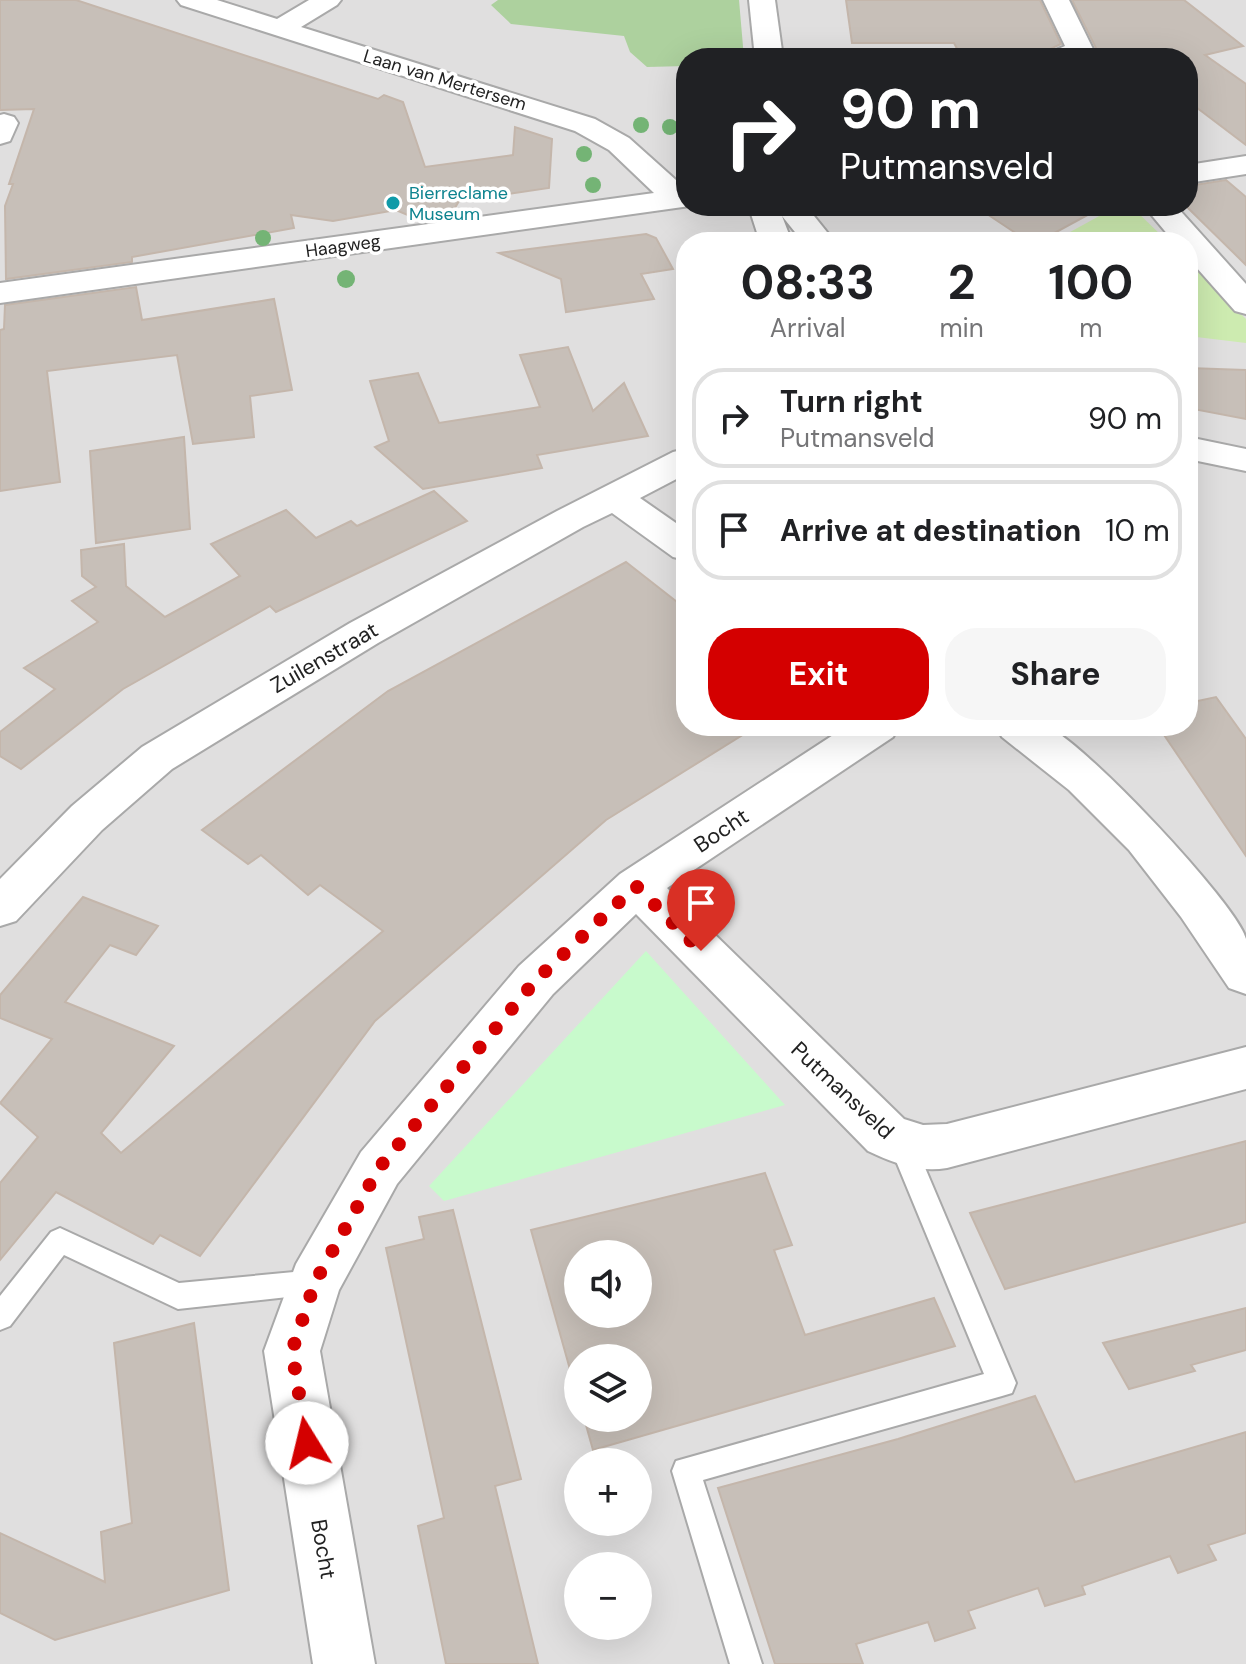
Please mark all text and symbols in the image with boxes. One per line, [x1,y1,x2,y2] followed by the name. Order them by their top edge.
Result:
[361,44,529,116] street label: Laan van Mertersem
[840,72,981,145] text: 90 m
[708,80,812,184] icon: right
[840,143,1054,190] text: Putmansveld
[409,181,508,226] place label: Bierreclame Museum
[384,194,402,212] marker: Bierreclame Museum
[304,229,382,263] street label: Haagweg
[741,251,875,314] text: 08:33
[948,251,975,314] text: 2
[1048,251,1133,314] text: 100
[770,311,846,345] text: Arrival
[939,311,984,345] text: min
[1079,311,1102,345] text: m
[780,382,923,421] text: Turn right
[712,396,756,440] icon: right
[1088,399,1162,438] text: 90 m
[780,421,935,455] text: Putmansveld
[712,508,756,552] icon: arrive
[780,511,1081,550] text: Arrive at destination
[1105,511,1170,550] text: 10 m
[265,615,383,700] street label: Zuilenstraat
[708,628,929,720] button: Exit
[945,628,1166,720] button: Share
[688,802,754,859] street label: Bocht
[667,869,735,951] pin
[679,881,723,925] icon: arrive
[785,1035,900,1146] street label: Putmansveld
[564,1240,652,1640] map controls
[564,1240,652,1328] button: sound
[564,1344,652,1432] button: layers
[265,1401,349,1485] position arrow
[564,1448,652,1536] button: +
[304,1517,343,1581] street label: Bocht
[564,1552,652,1640] button: −

